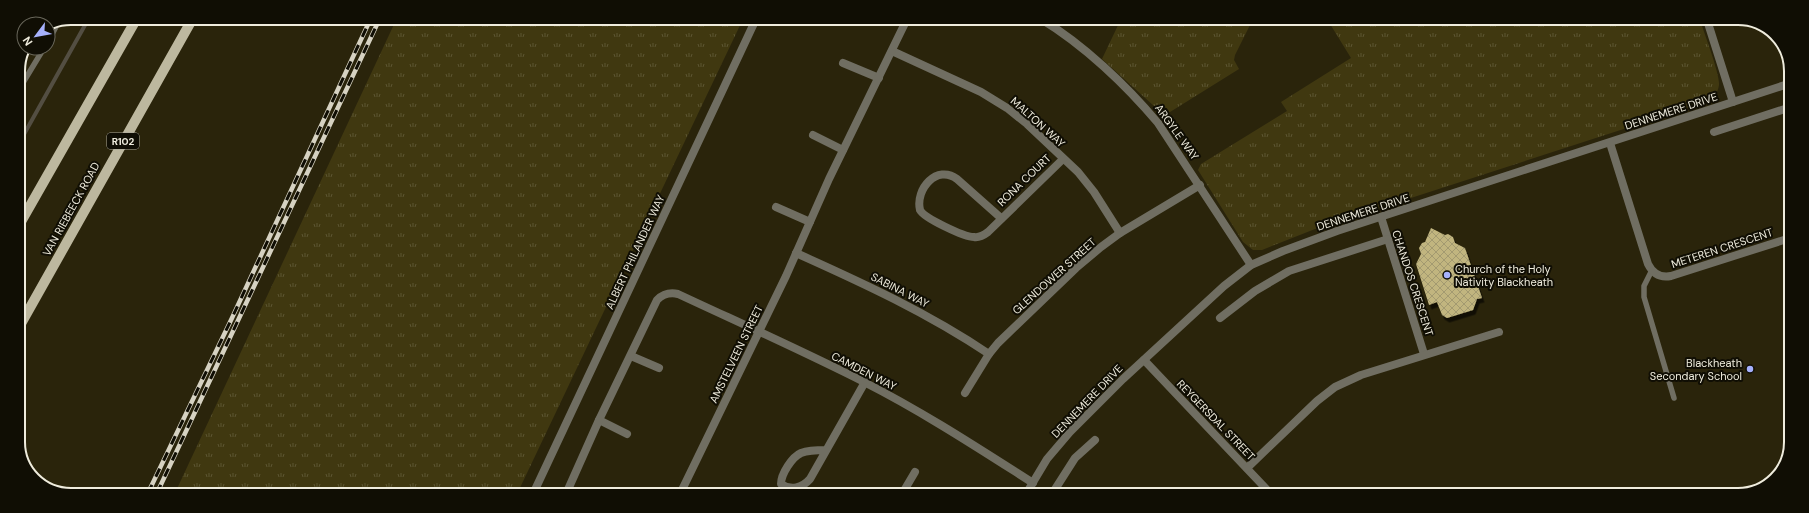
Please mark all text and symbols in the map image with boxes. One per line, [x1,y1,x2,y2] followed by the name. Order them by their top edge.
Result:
[16,16,56,56] north arrow
[19,34,36,48] text: N
[1623,89,1719,133] street label: DENNEMERE DRIVE
[1008,94,1069,151] street label: MALTON WAY
[1152,101,1202,163] street label: ARGYLE WAY
[107,133,139,149] road number: R102
[994,151,1054,209] street label: RONA COURT
[39,159,103,258] street label: VAN RIEBEECK ROAD
[1315,190,1411,234] street label: DENNEMERE DRIVE
[602,192,668,311] street label: ALBERT PHILANDER WAY
[1669,225,1775,271] street label: METEREN CRESCENT
[1389,228,1437,338] street label: CHANDOS CRESCENT
[1009,235,1099,317] street label: GLENDOWER STREET
[1455,262,1553,289] place label: Church of the Holy Nativity Blackheath
[869,269,932,311] street label: SABINA WAY
[1442,270,1452,280] marker: Church of the Holy Nativity Blackheath
[706,303,766,405] street label: AMSTELVEEN STREET
[829,349,900,394] street label: CAMDEN WAY
[1650,356,1742,383] place label: Blackheath Secondary School
[1048,361,1126,441] street label: DENNEMERE DRIVE
[1745,364,1755,374] marker: Blackheath Secondary School
[1174,377,1258,463] street label: REYGERSDAL STREET

